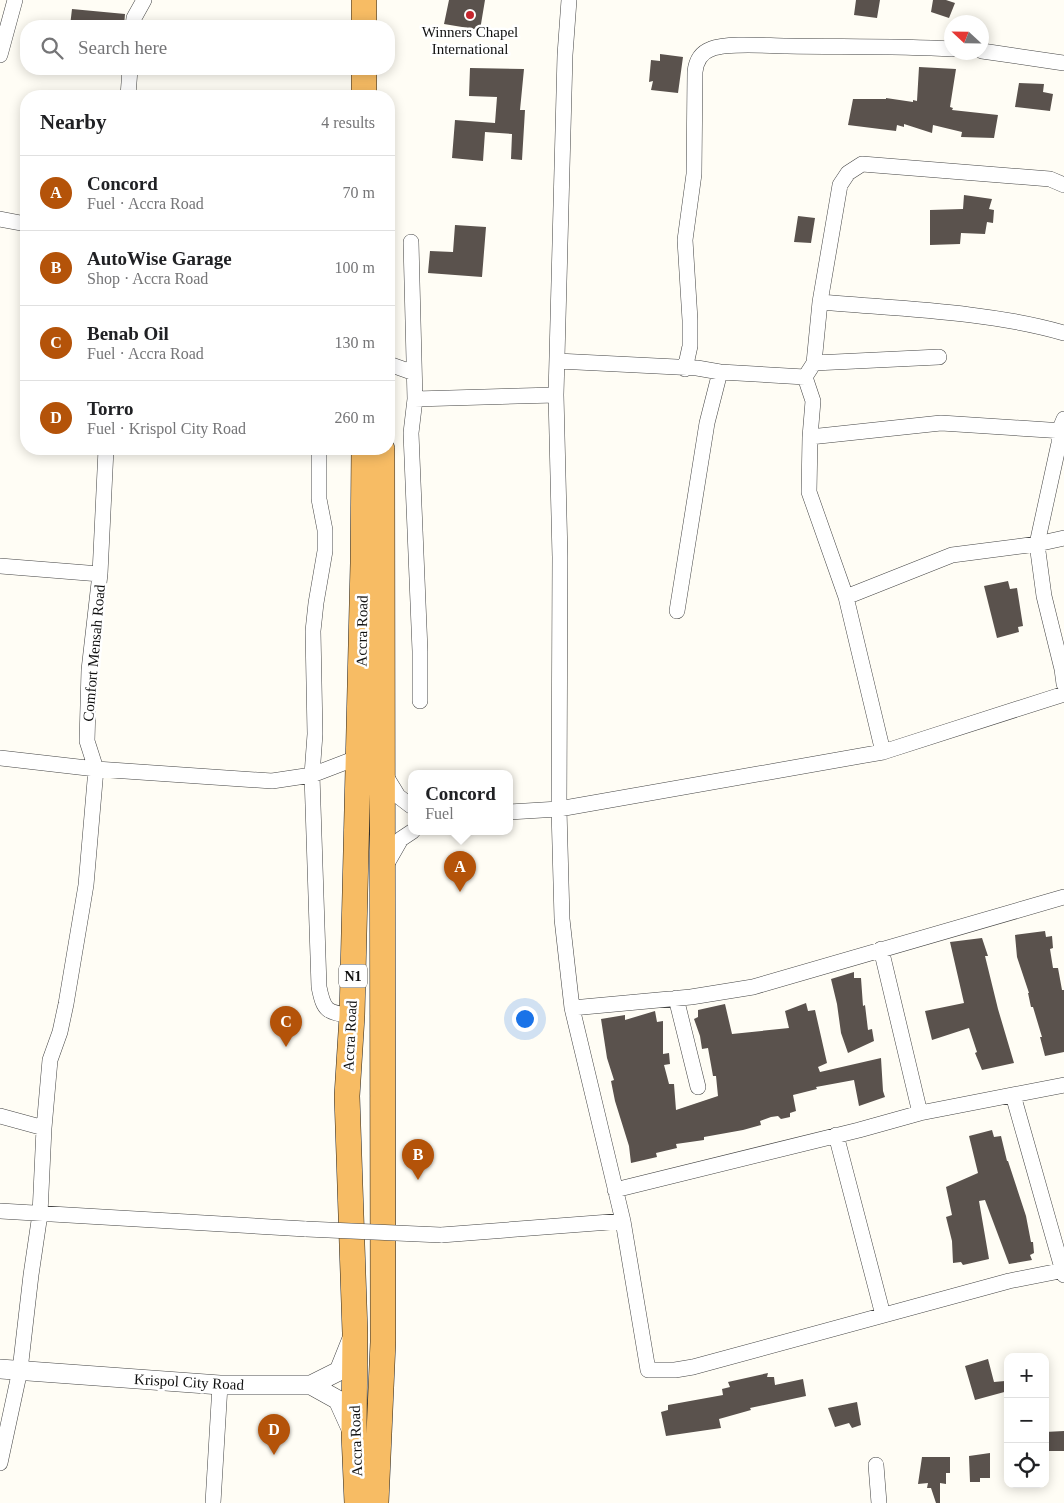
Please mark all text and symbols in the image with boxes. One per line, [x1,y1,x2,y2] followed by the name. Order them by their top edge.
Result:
[464,9,476,21] marker: Winners Chapel International
[944,15,989,60] north arrow
[20,20,395,75] search box
[422,24,518,57] place label: Winners Chapel International
[38,34,66,62] icon: search
[78,37,167,58] text: Search here
[40,110,107,134] text: Nearby
[321,114,375,131] text: 4 results
[87,173,158,194] text: Concord
[50,184,62,201] text: A
[343,184,375,201] text: 70 m
[87,195,204,212] text: Fuel · Accra Road
[87,248,232,269] text: AutoWise Garage
[51,259,61,276] text: B
[335,259,375,276] text: 100 m
[87,270,208,287] text: Shop · Accra Road
[87,323,169,344] text: Benab Oil
[50,334,62,351] text: C
[335,334,375,351] text: 130 m
[87,345,204,362] text: Fuel · Accra Road
[87,398,133,419] text: Torro
[50,409,62,426] text: D
[335,409,375,426] text: 260 m
[87,420,246,437] text: Fuel · Krispol City Road
[80,583,108,722] street label: Comfort Mensah Road
[353,595,371,667] street label: Accra Road
[408,770,513,835] popup
[425,783,496,804] text: Concord
[425,805,454,822] text: Fuel
[444,851,476,892] pin: A
[339,964,367,988] road number: N1
[340,1000,360,1072] street label: Accra Road
[270,1006,302,1047] pin: C
[512,1006,538,1032] your location
[402,1139,434,1180] pin: B
[1004,1353,1049,1488] map controls
[1004,1353,1049,1398] button: +
[134,1371,245,1393] street label: Krispol City Road
[1004,1398,1049,1443] button: −
[347,1405,365,1477] street label: Accra Road
[258,1414,290,1455] pin: D
[1004,1443,1049,1488] button: locate

